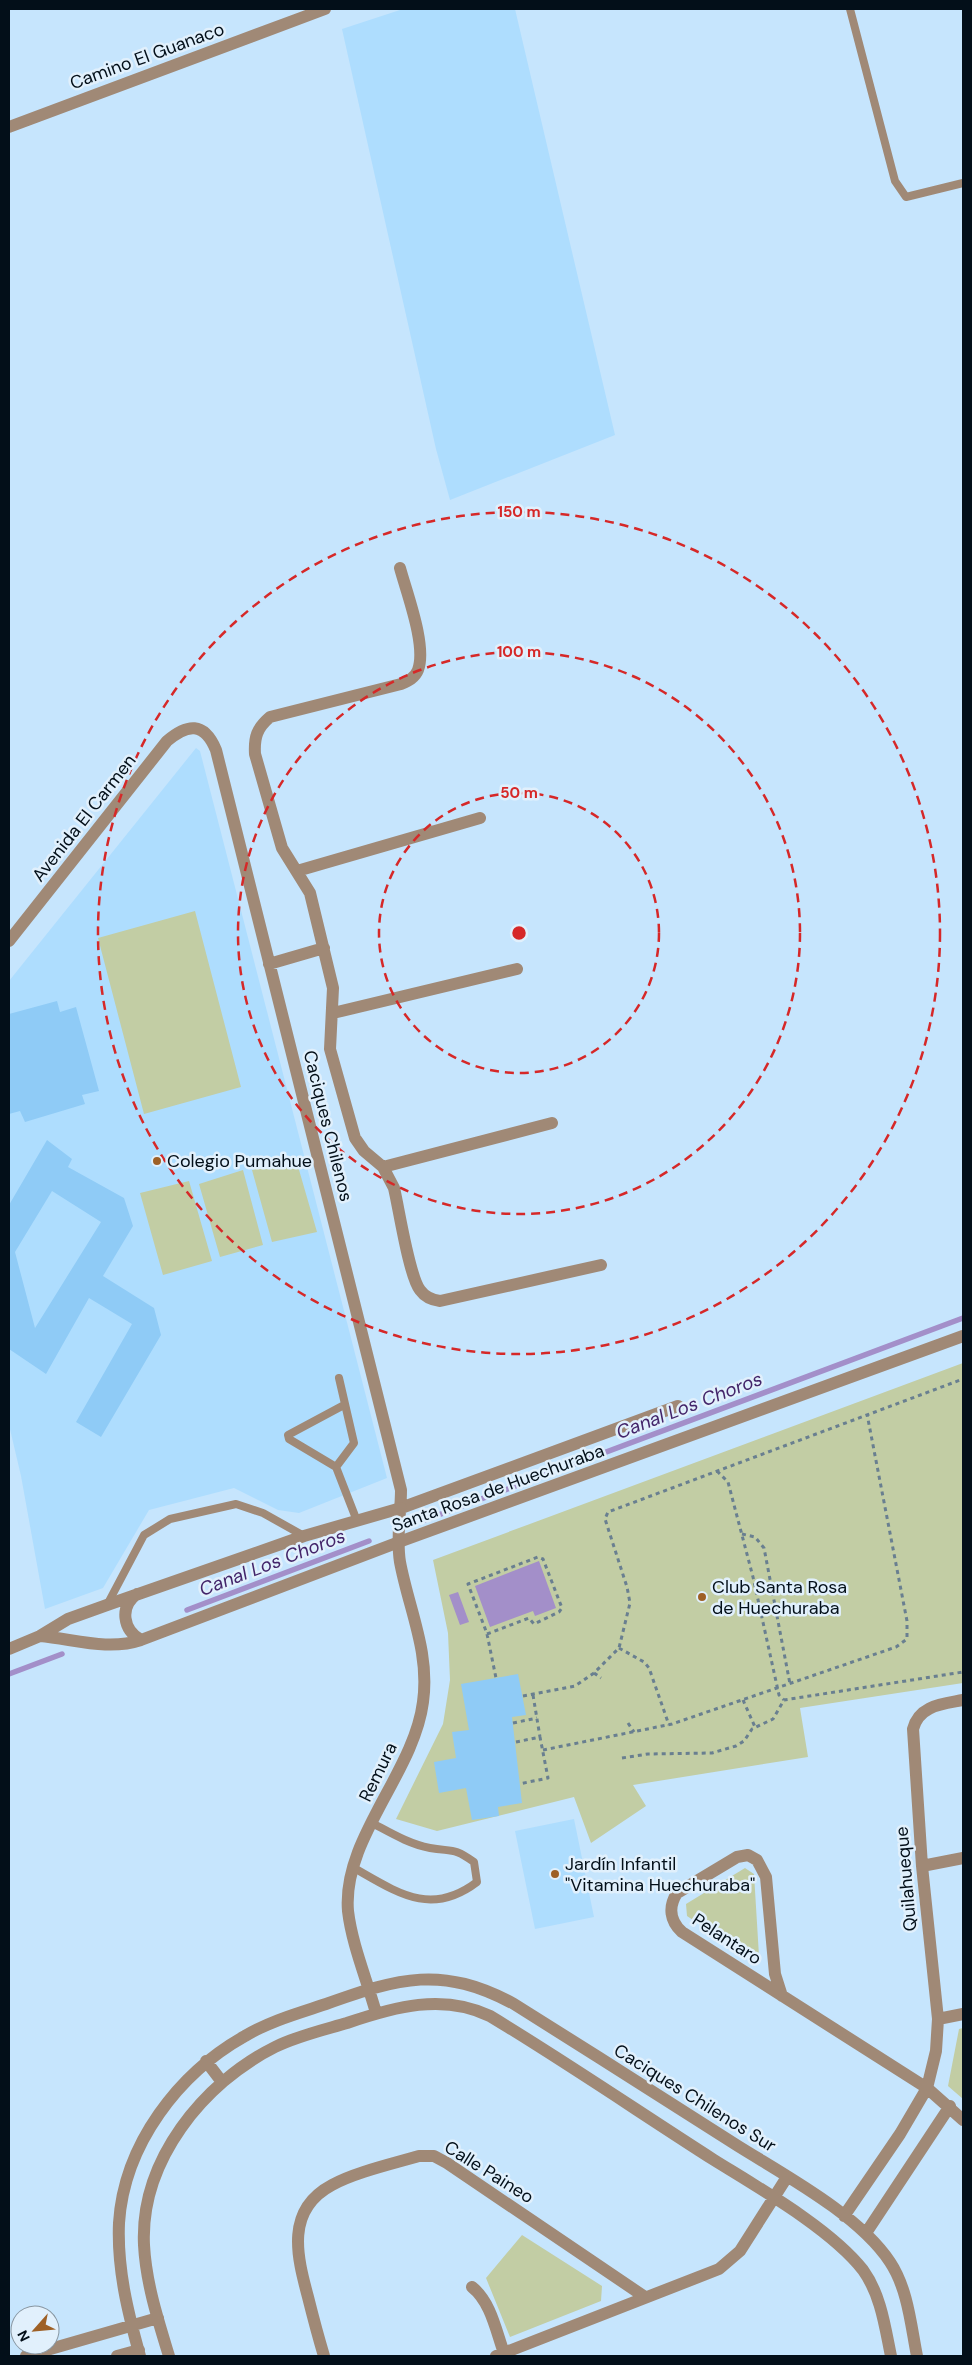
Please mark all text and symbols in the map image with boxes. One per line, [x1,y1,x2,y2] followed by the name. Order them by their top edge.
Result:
[66,17,228,95] street label: Camino El Guanaco
[498,502,541,522] text: 150 m
[497,642,541,662] text: 100 m
[27,749,141,887] street label: Avenida El Carmen
[500,783,538,803] text: 50 m
[510,924,528,942] centre of rings
[298,1048,358,1204] street label: Caciques Chilenos
[167,1149,312,1173] place label: Colegio Pumahue
[151,1155,163,1167] marker: Colegio Pumahue
[613,1366,766,1445] water label: Canal Los Choros
[389,1438,607,1538] street label: Santa Rosa de Huechuraba
[196,1523,349,1602] water label: Canal Los Choros
[712,1575,847,1620] place label: Club Santa Rosa de Huechuraba
[696,1591,708,1603] marker: Club Santa Rosa de Huechuraba
[353,1738,403,1806] street label: Remura
[889,1826,923,1932] street label: Quilahueque
[565,1852,755,1897] place label: Jardín Infantil "Vitamina Huechuraba"
[549,1868,561,1880] marker: Jardín Infantil "Vitamina Huechuraba"
[688,1908,766,1970] street label: Pelantaro
[609,2038,781,2158] street label: Caciques Chilenos Sur
[440,2135,538,2209] street label: Calle Paineo
[10,2305,60,2355] north arrow
[13,2327,34,2345] text: N

